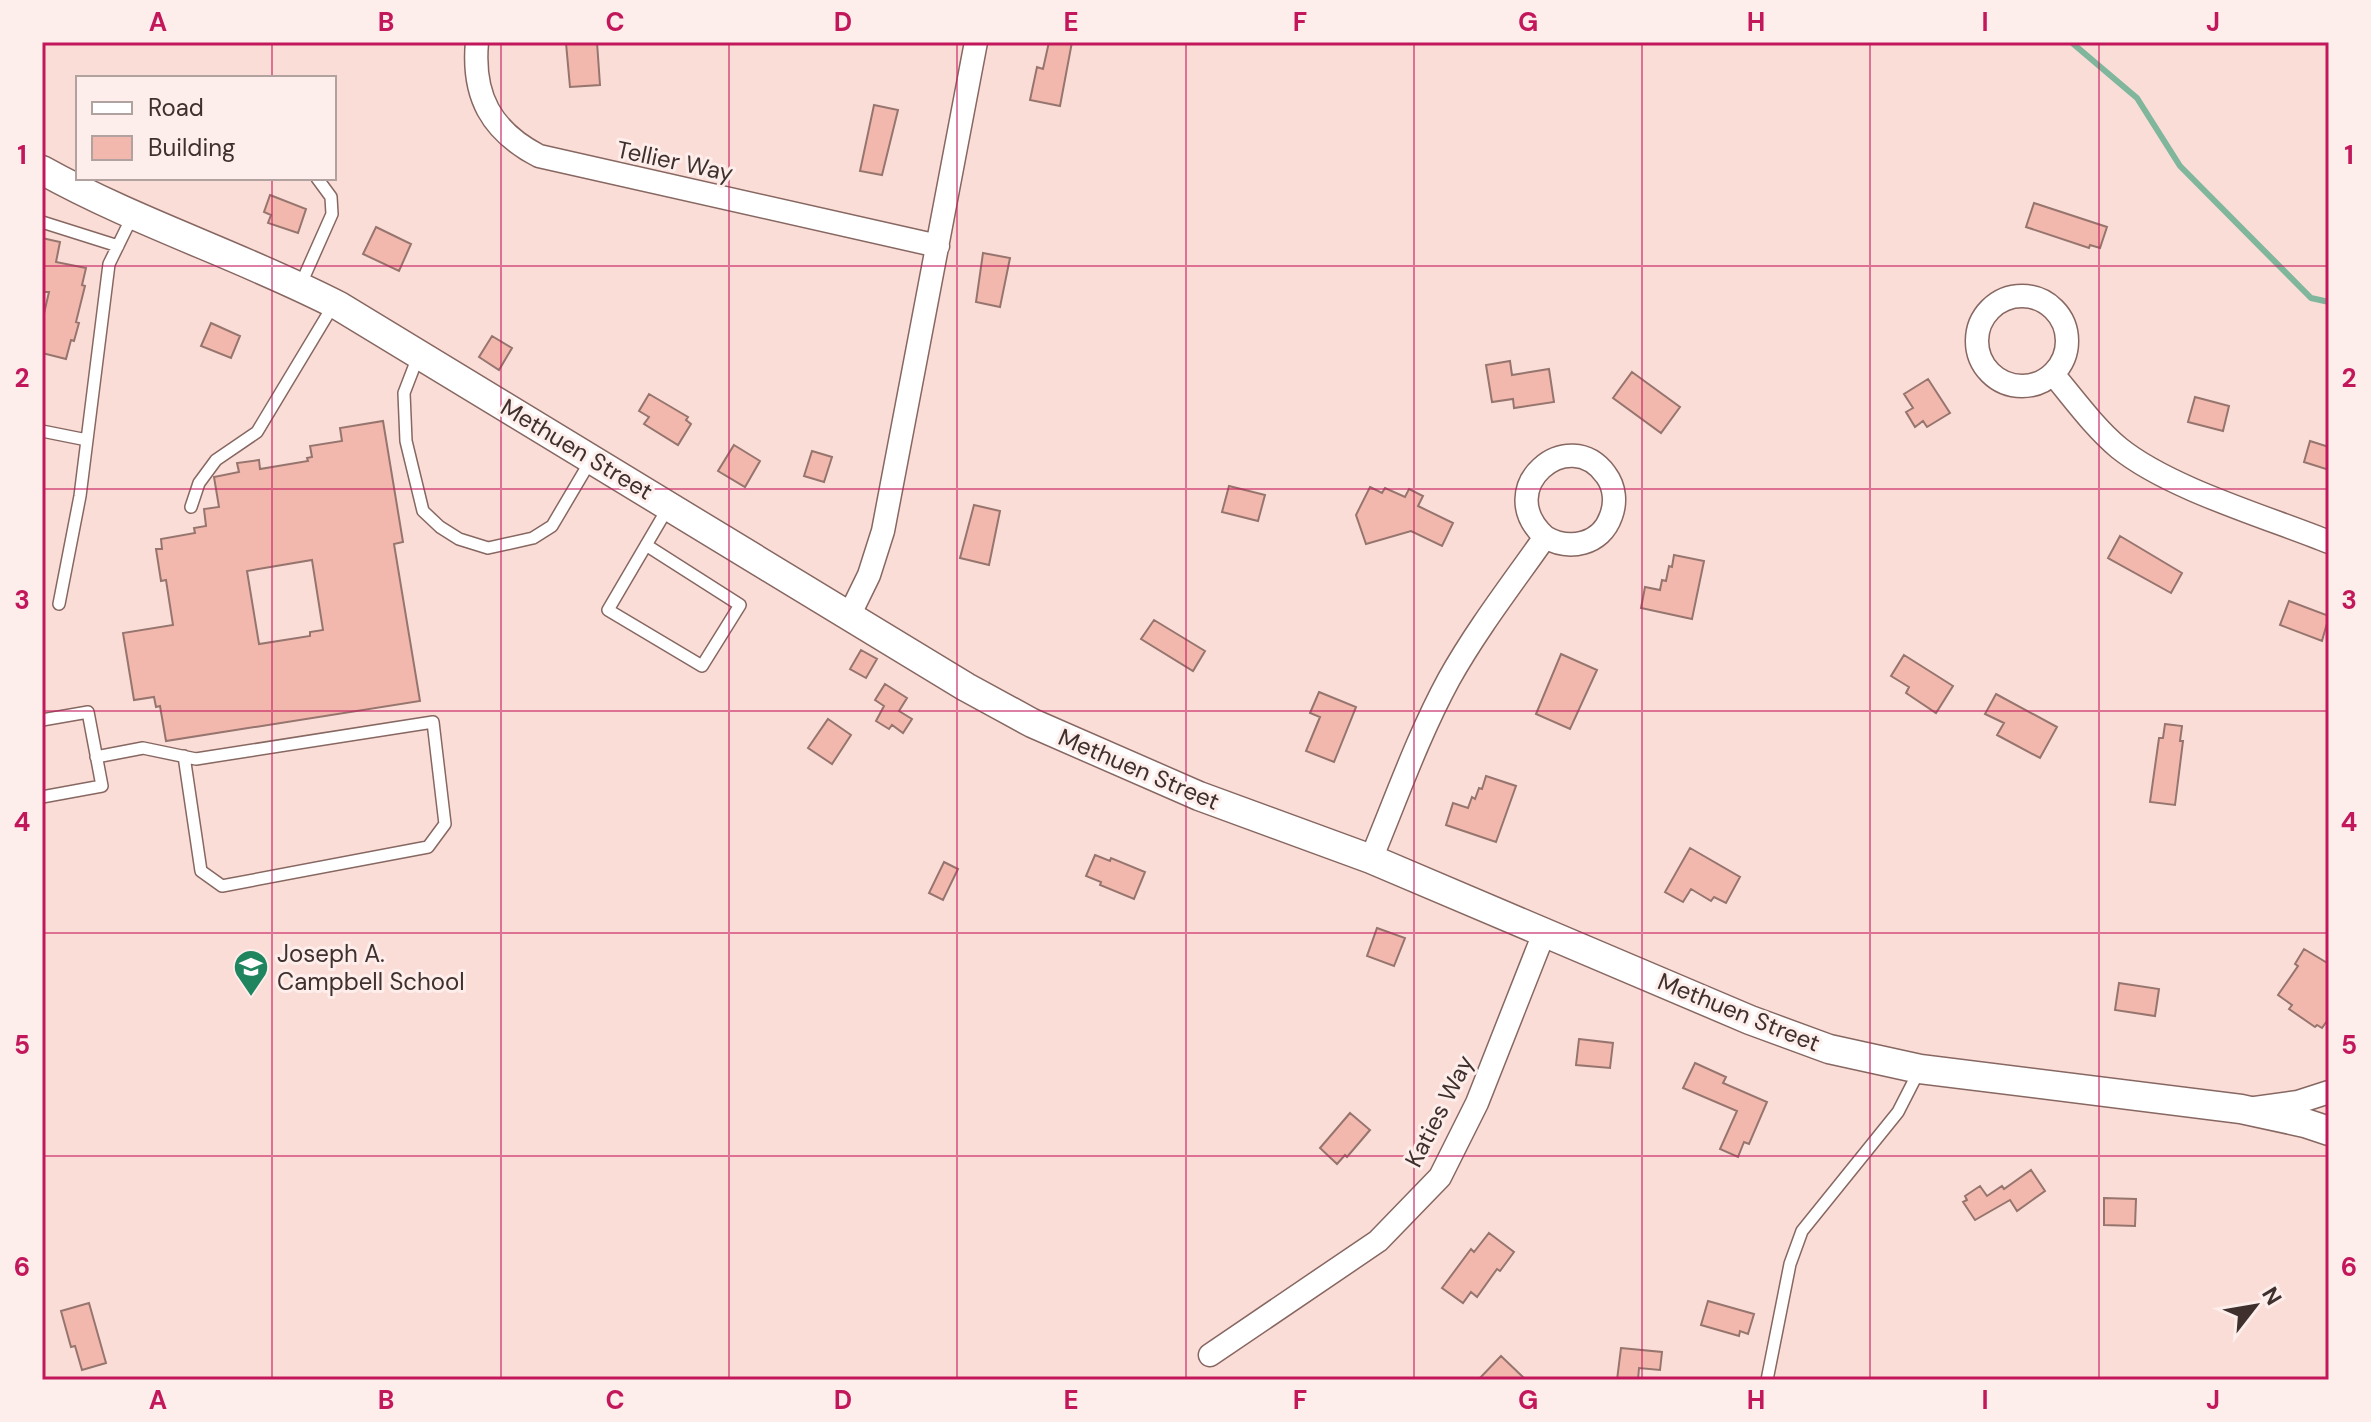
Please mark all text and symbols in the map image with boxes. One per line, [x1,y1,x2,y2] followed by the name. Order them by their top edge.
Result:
[149,5,167,39] text: A
[378,5,394,39] text: B
[605,5,625,39] text: C
[834,5,852,39] text: D
[1063,5,1079,39] text: E
[1293,5,1307,39] text: F
[1518,5,1538,39] text: G
[1747,5,1765,39] text: H
[1981,5,1989,39] text: I
[2206,5,2220,39] text: J
[76,76,336,180] legend
[148,92,204,123] text: Road
[148,132,235,163] text: Building
[614,134,736,188] street label: Tellier Way
[17,138,27,172] text: 1
[2344,138,2354,172] text: 1
[14,361,30,395] text: 2
[2341,361,2357,395] text: 2
[495,391,659,507] street label: Methuen Street
[14,583,30,617] text: 3
[2341,583,2357,617] text: 3
[1054,721,1224,817] street label: Methuen Street
[14,805,30,839] text: 4
[2341,805,2357,839] text: 4
[277,938,465,997] place label: Joseph A. Campbell School
[232,948,270,998] school or university icon: Joseph A. Campbell School
[1653,965,1825,1059] street label: Methuen Street
[14,1028,30,1062] text: 5
[2341,1028,2357,1062] text: 5
[1398,1050,1480,1172] street label: Katies Way
[14,1250,30,1284] text: 6
[2341,1250,2357,1284] text: 6
[2215,1266,2295,1346] north arrow
[2255,1282,2288,1310] text: N
[149,1383,167,1417] text: A
[378,1383,394,1417] text: B
[605,1383,625,1417] text: C
[834,1383,852,1417] text: D
[1063,1383,1079,1417] text: E
[1293,1383,1307,1417] text: F
[1518,1383,1538,1417] text: G
[1747,1383,1765,1417] text: H
[1981,1383,1989,1417] text: I
[2206,1383,2220,1417] text: J

